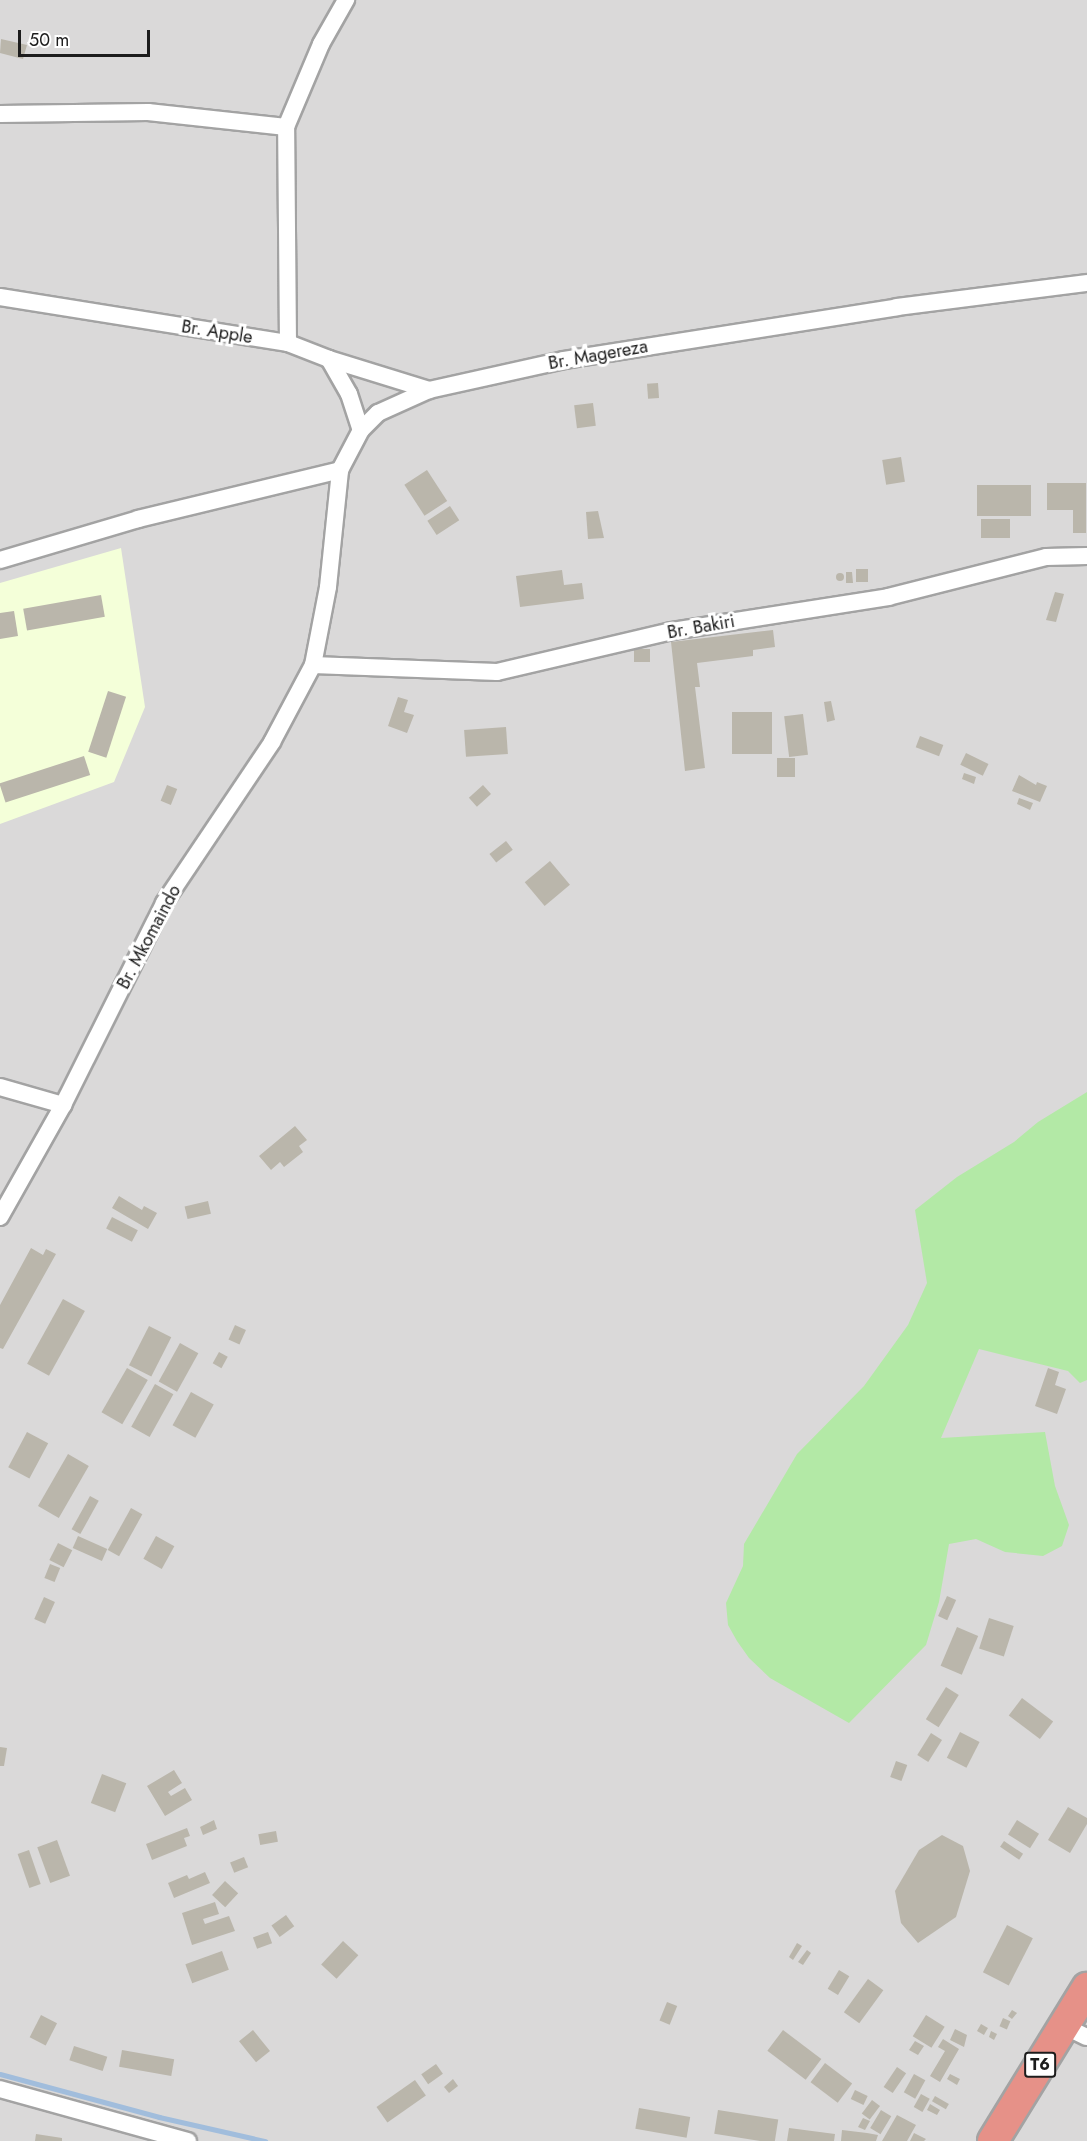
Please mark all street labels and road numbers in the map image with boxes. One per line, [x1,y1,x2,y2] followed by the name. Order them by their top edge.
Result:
[180,316,254,348] street label: Br. Apple
[547,336,649,374] street label: Br. Magereza
[666,610,736,644] street label: Br. Bakiri
[112,881,186,993] street label: Br. Mkomaindo
[1024,2052,1056,2078] road number: T6

